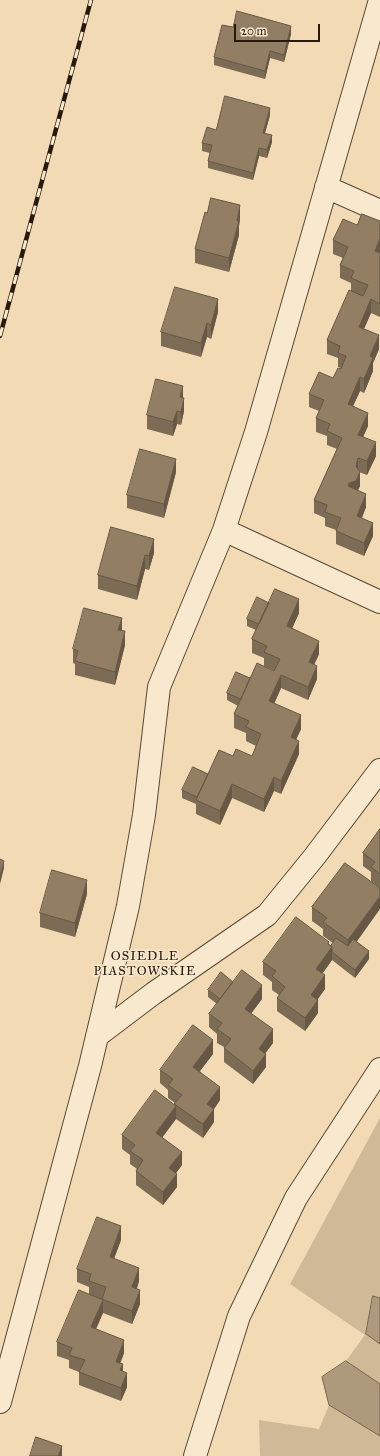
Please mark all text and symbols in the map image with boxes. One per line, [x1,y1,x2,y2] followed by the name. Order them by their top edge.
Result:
[236,16,322,42] scale bar
[241,24,267,38] text: 20 m
[94,949,196,980] district label: OSIEDLE PIASTOWSKIE

